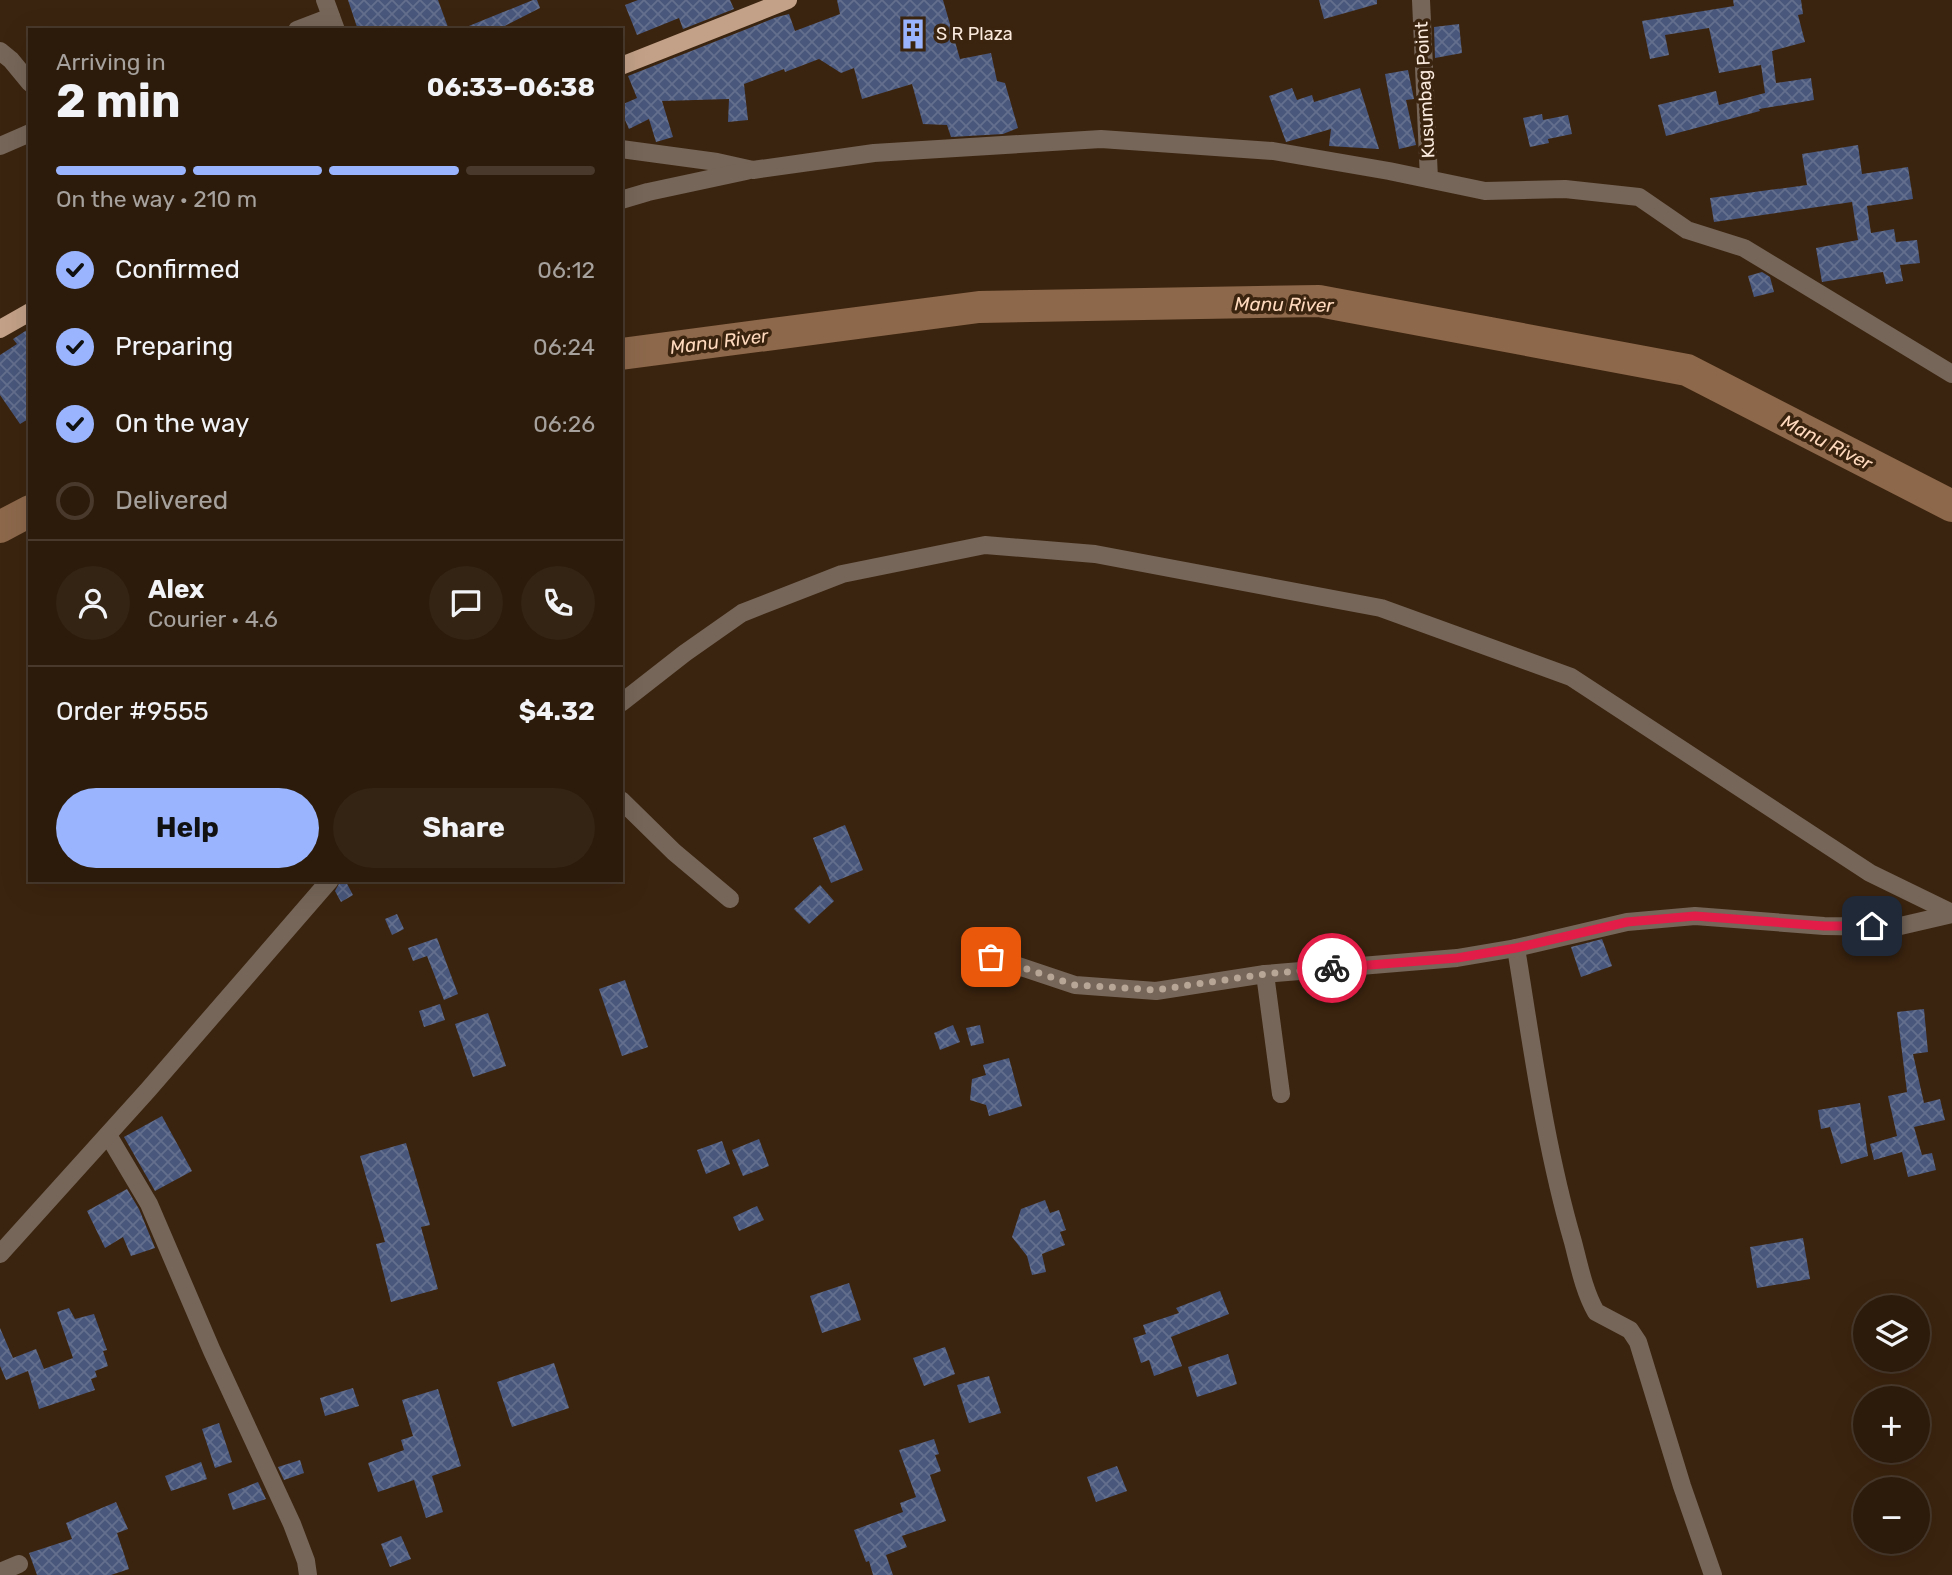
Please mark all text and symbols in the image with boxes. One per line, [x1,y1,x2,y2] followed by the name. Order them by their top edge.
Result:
[896,17,930,51] building icon: S R Plaza
[1410,21,1440,159] street label: Kusumbag Point
[936,23,1013,45] place label: S R Plaza
[56,48,166,76] text: Arriving in
[427,72,595,103] text: 06:33–06:38
[56,74,181,129] text: 2 min
[56,185,257,213] text: On the way · 210 m
[56,251,94,289] icon: check
[115,254,240,285] text: Confirmed
[537,256,595,284] text: 06:12
[1234,292,1334,317] water label: Manu River
[668,324,770,359] water label: Manu River
[56,328,94,366] icon: check
[115,331,233,362] text: Preparing
[533,333,595,361] text: 06:24
[56,405,94,443] icon: check
[115,408,249,439] text: On the way
[533,410,595,438] text: 06:26
[1777,410,1877,476] water label: Manu River
[115,485,228,516] text: Delivered
[56,566,130,640] button: person
[429,566,503,640] button: chat
[521,566,595,640] button: phone
[148,574,204,605] text: Alex
[148,605,278,633] text: Courier · 4.6
[56,696,209,727] text: Order #9555
[519,696,595,727] text: $4.32
[56,788,319,868] button: Help
[333,788,595,868] button: Share
[1842,896,1902,956] pin
[1853,907,1891,945] icon: home
[961,927,1021,987] pin
[1297,933,1367,1003] courier
[972,938,1010,976] icon: bag
[1313,949,1351,987] icon: bike
[1853,1295,1930,1554] map controls
[1853,1295,1930,1372] button: layers
[1853,1386,1930,1463] button: +
[1853,1477,1930,1554] button: −

